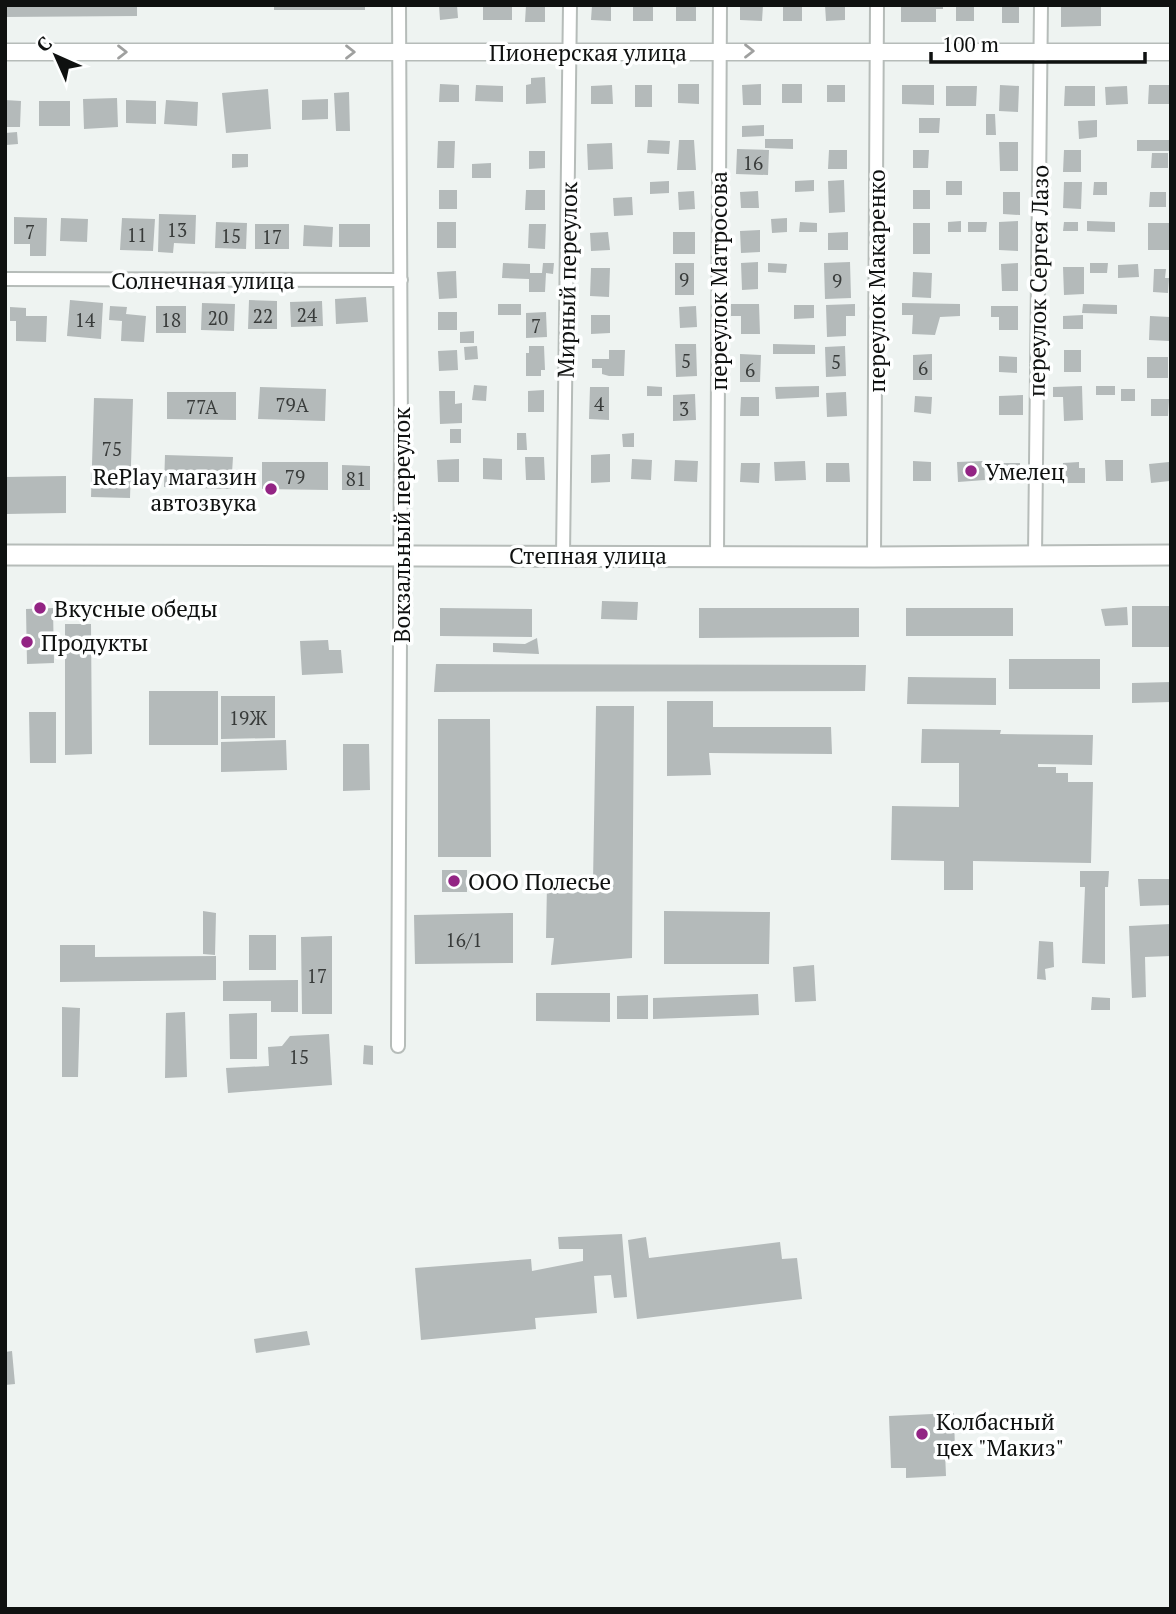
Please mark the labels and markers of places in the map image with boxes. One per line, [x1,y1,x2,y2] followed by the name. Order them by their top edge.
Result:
[985,456,1065,487] place label: Умелец
[93,461,257,518] place label: RePlay магазин автозвука
[963,463,979,479] marker: Умелец
[263,481,279,497] marker: RePlay магазин автозвука
[54,593,218,624] place label: Вкусные обеды
[32,600,48,616] marker: Вкусные обеды
[41,627,148,658] place label: Продукты
[19,634,35,650] marker: Продукты
[468,866,611,897] place label: ООО Полесье
[446,873,462,889] marker: ООО Полесье
[936,1406,1064,1463] place label: Колбасный цех "Макиз"
[914,1426,930,1442] marker: Колбасный цех "Макиз"

